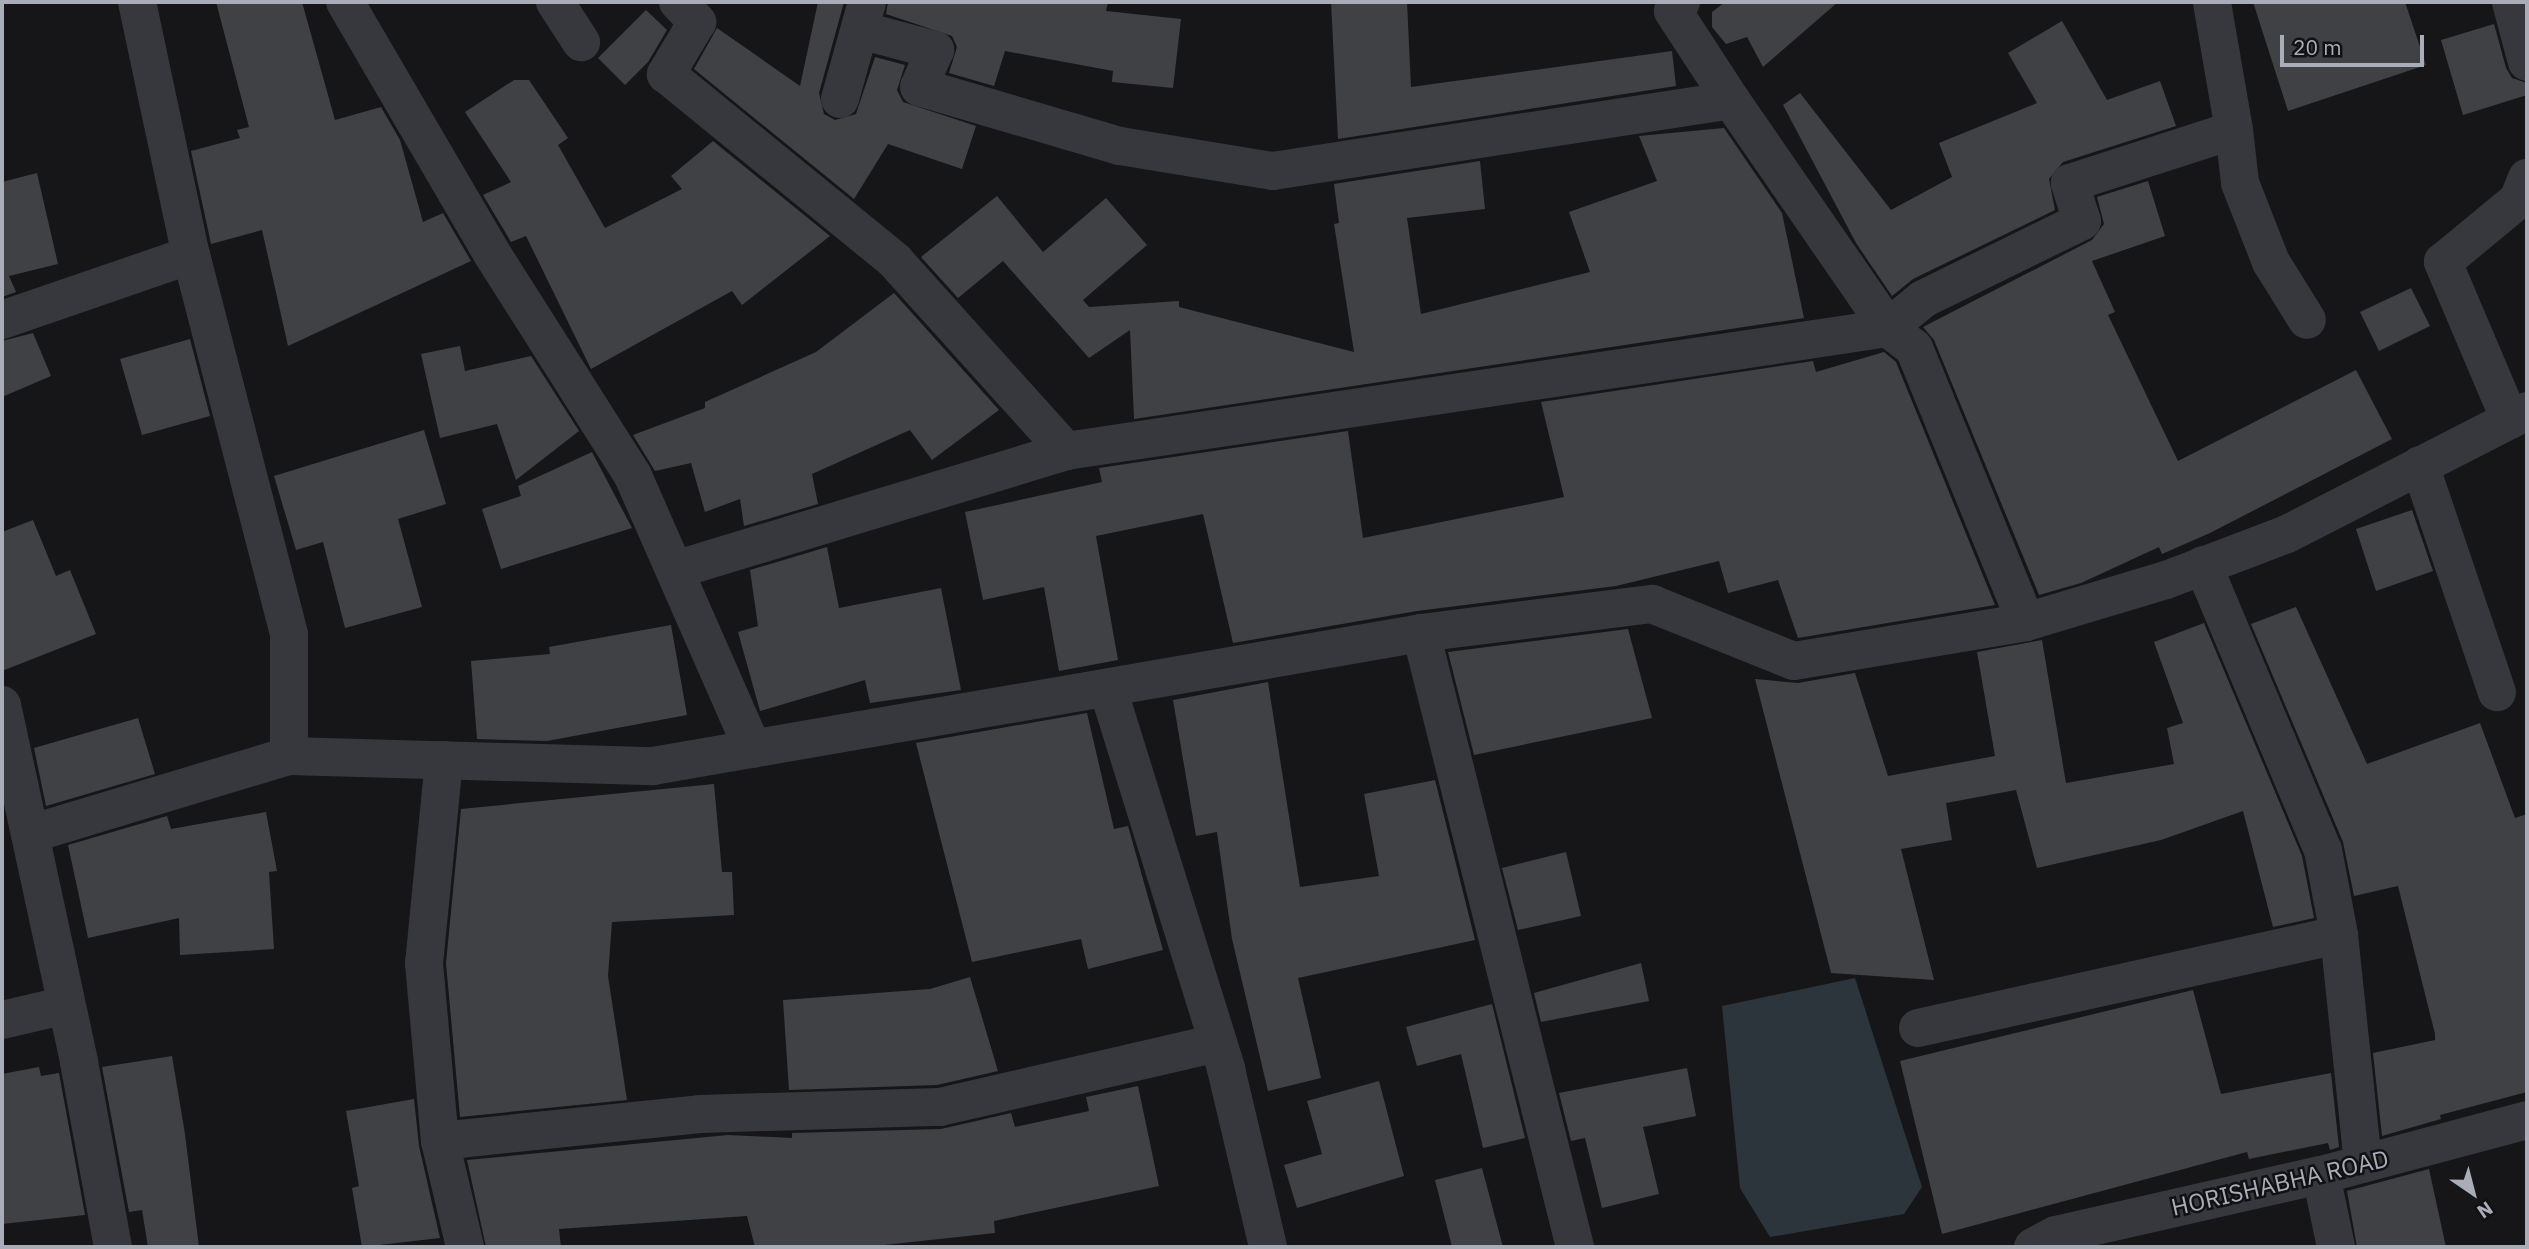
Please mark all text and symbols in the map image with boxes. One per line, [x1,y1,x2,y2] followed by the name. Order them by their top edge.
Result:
[2284,21,2428,65] scale bar
[2293,33,2342,61] text: 20 m
[2169,1144,2391,1222] street label: HORISHABHA ROAD
[2438,1158,2508,1228] north arrow
[2473,1196,2498,1224] text: N

